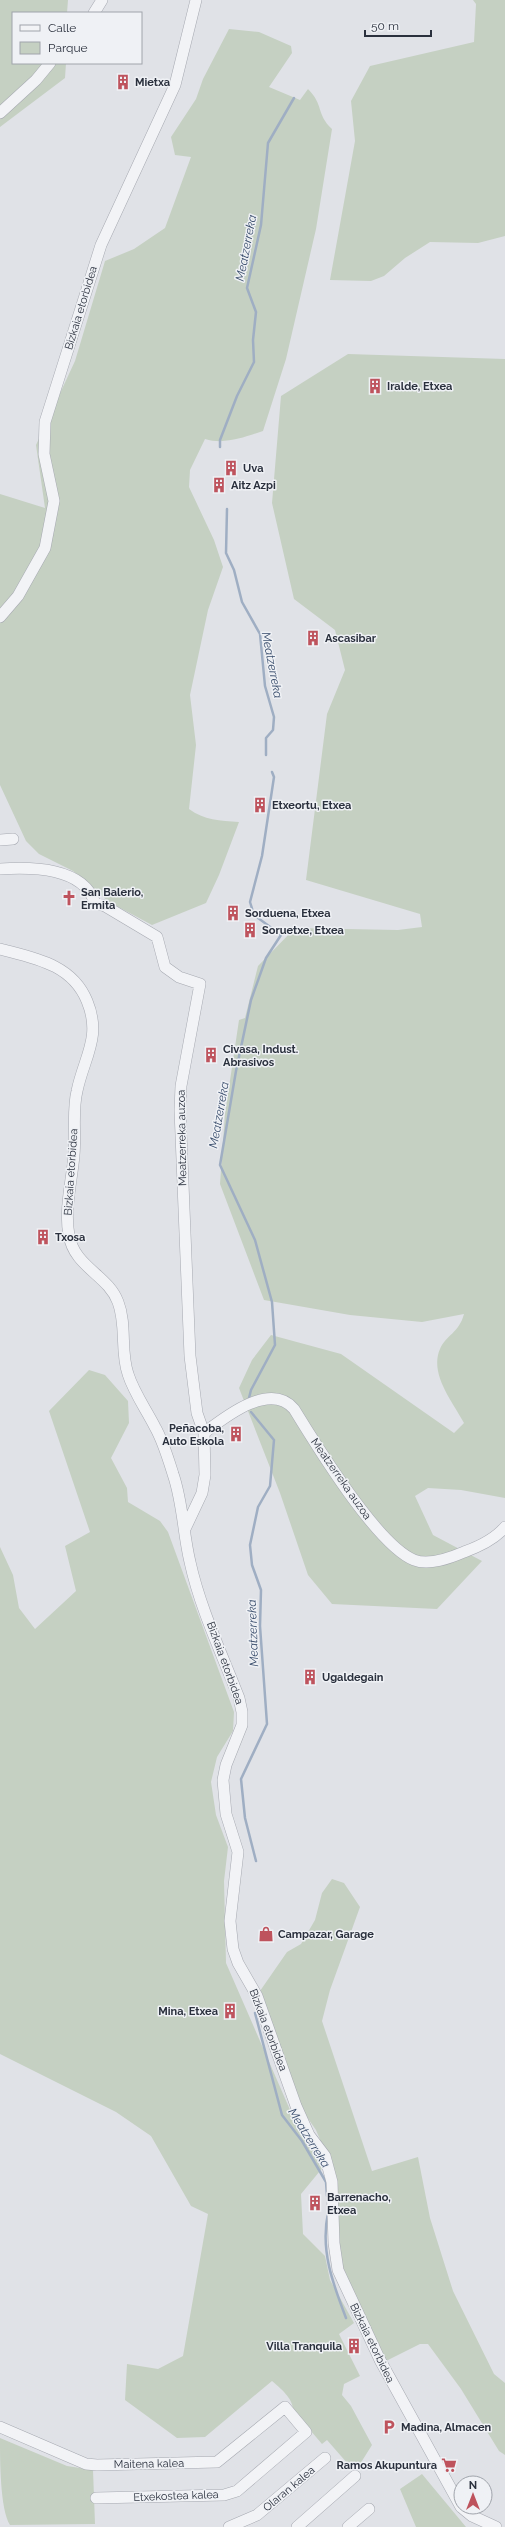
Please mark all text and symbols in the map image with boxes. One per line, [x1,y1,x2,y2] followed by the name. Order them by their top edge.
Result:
[12,12,142,64] legend
[365,12,431,38] scale bar
[371,19,399,33] text: 50 m
[48,21,76,35] text: Calle
[48,41,88,55] text: Parque
[114,73,132,91] building icon: Mietxa
[135,76,170,89] place label: Mietxa
[233,214,259,282] water label: Meatzerreka
[62,264,100,352] street label: Bizkaia etorbidea
[366,377,384,395] building icon: Iralde, Etxea
[387,380,452,393] place label: Iralde, Etxea
[222,459,240,477] building icon: Uva
[243,462,263,475] place label: Uva
[210,476,228,494] building icon: Aitz Azpi
[231,479,276,492] place label: Aitz Azpi
[304,629,322,647] building icon: Ascasibar
[259,631,285,699] water label: Meatzerreka
[325,632,377,645] place label: Ascasibar
[251,796,269,814] building icon: Etxeortu, Etxea
[272,799,351,812] place label: Etxeortu, Etxea
[81,886,143,912] place label: San Balerio, Ermita
[60,889,78,907] church icon: San Balerio, Ermita
[224,904,242,922] building icon: Sorduena, Etxea
[245,907,331,920] place label: Sorduena, Etxea
[241,921,259,939] building icon: Soruetxe, Etxea
[262,924,344,937] place label: Soruetxe, Etxea
[223,1043,298,1069] place label: Civasa, Indust. Abrasivos
[202,1046,220,1064] building icon: Civasa, Indust. Abrasivos
[206,1081,232,1149] water label: Meatzerreka
[175,1090,189,1186] street label: Meatzerreka auzoa
[61,1128,81,1216] street label: Bizkaia etorbidea
[34,1228,52,1246] building icon: Txosa
[55,1231,85,1244] place label: Txosa
[162,1422,224,1448] place label: Peñacoba, Auto Eskola
[227,1425,245,1443] building icon: Peñacoba, Auto Eskola
[308,1436,374,1522] street label: Meatzerreka auzoa
[245,1599,261,1667] water label: Meatzerreka
[204,1620,246,1706] street label: Bizkaia etorbidea
[301,1668,319,1686] building icon: Ugaldegain
[322,1671,384,1684] place label: Ugaldegain
[257,1925,275,1943] shop icon: Campazar, Garage
[278,1928,374,1941] place label: Campazar, Garage
[246,1987,290,2073] street label: Bizkaia etorbidea
[221,2002,239,2020] building icon: Mina, Etxea
[158,2005,218,2018] place label: Mina, Etxea
[285,2106,333,2170] water label: Meatzerreka
[327,2191,391,2217] place label: Barrenacho, Etxea
[306,2194,324,2212] building icon: Barrenacho, Etxea
[347,2301,397,2385] street label: Bizkaia etorbidea
[345,2337,363,2355] building icon: Villa Tranquila
[266,2340,342,2353] place label: Villa Tranquila
[380,2418,398,2436] parking icon: Madina, Almacen
[401,2421,492,2434] place label: Madina, Almacen
[440,2456,458,2474] supermarket icon: Ramos Akupuntura
[114,2457,184,2471] street label: Maitena kalea
[337,2459,437,2472] place label: Ramos Akupuntura
[260,2464,318,2514] street label: Olaran kalea
[453,2475,493,2515] north arrow
[469,2479,477,2492] text: N
[133,2488,219,2504] street label: Etxekostea kalea

